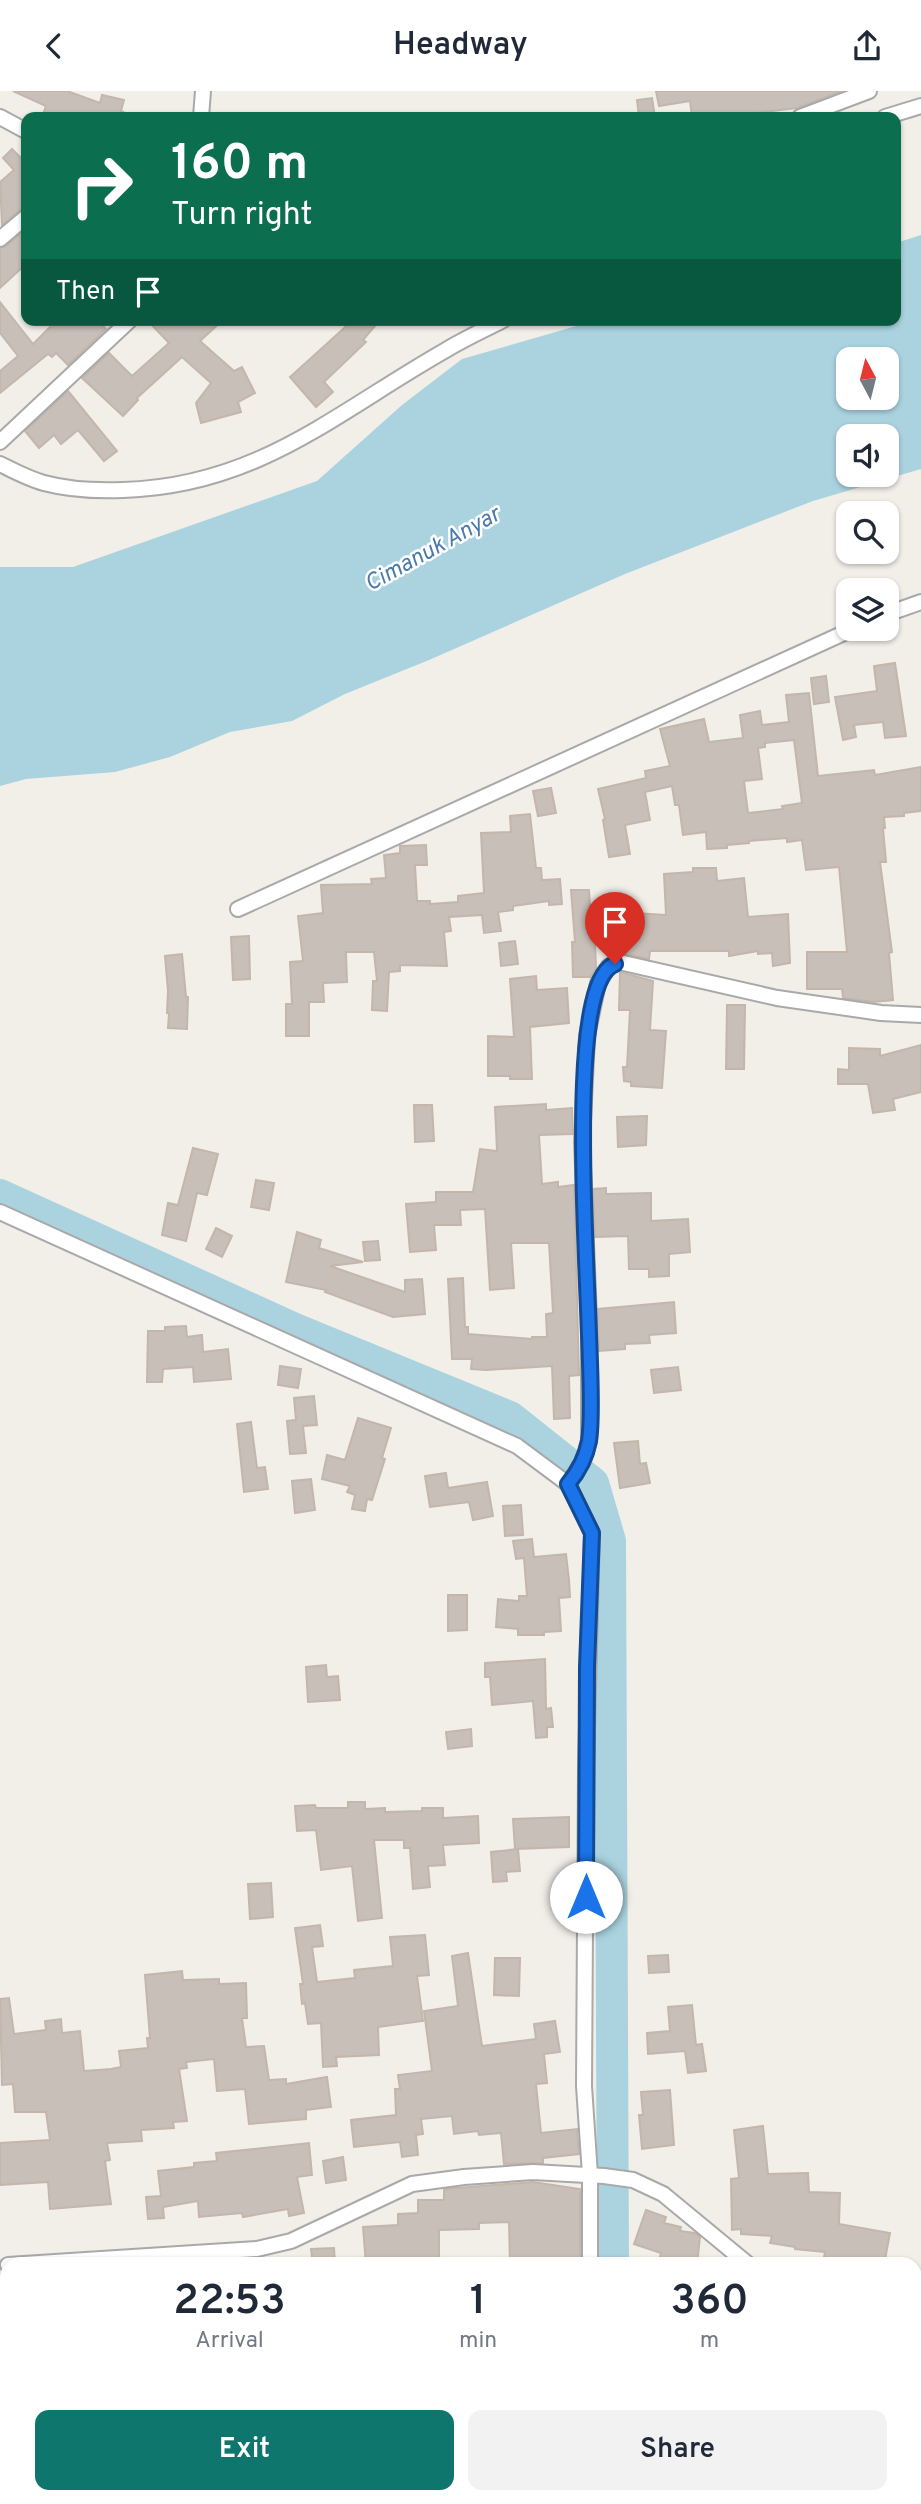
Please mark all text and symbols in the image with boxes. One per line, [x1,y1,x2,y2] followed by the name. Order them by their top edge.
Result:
[393,26,528,66] text: Headway
[35,27,73,65] icon: back
[848,27,886,65] icon: share
[171,135,308,197] text: 160 m
[56,140,147,231] icon: right
[171,196,313,236] text: Turn right
[129,273,167,311] icon: arrive
[56,276,115,309] text: Then
[836,347,900,409] north arrow
[836,347,899,641] map controls
[836,424,899,487] button: sound
[360,500,508,599] water label: Cimanuk Anyar
[836,501,899,564] button: search
[836,578,899,641] button: layers
[585,892,645,964] pin
[596,903,634,941] icon: arrive
[549,1860,623,1934] position arrow
[173,2276,286,2329] text: 22:53
[470,2276,486,2329] text: 1
[671,2276,749,2329] text: 360
[195,2327,264,2356] text: Arrival
[459,2327,497,2356] text: min
[700,2327,719,2356] text: m
[35,2410,454,2490] button: Exit
[468,2410,887,2490] button: Share

